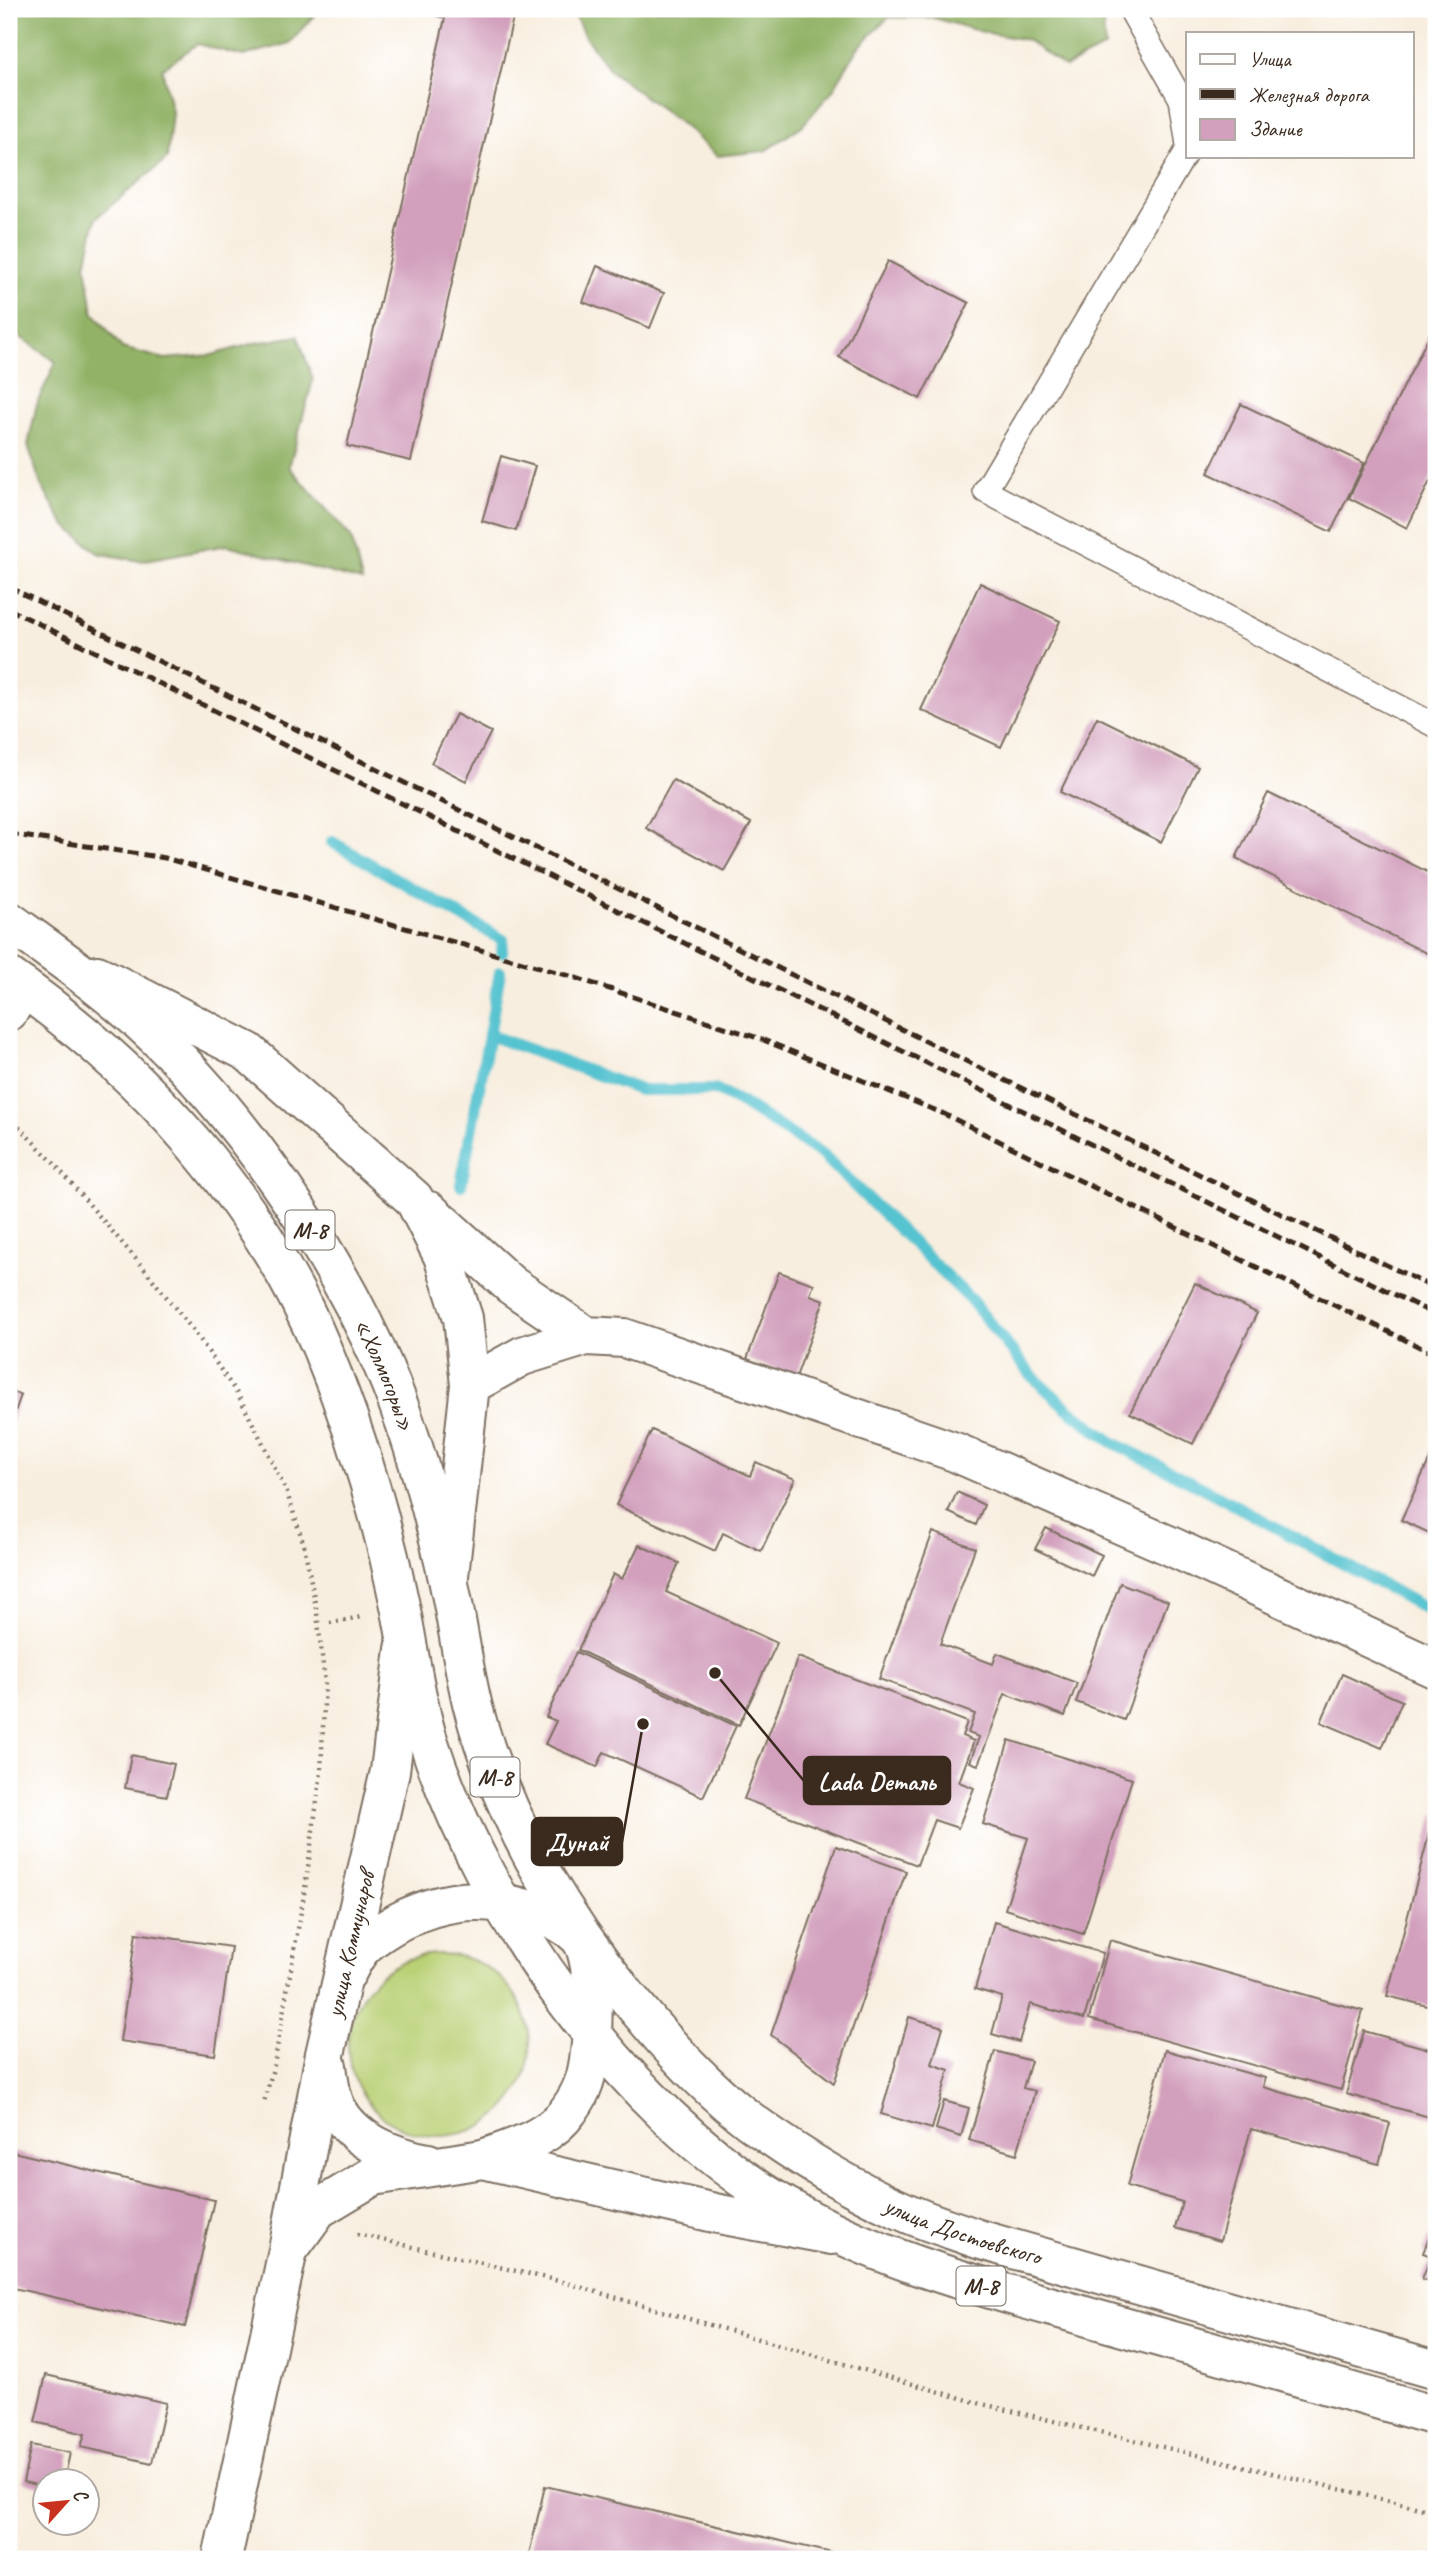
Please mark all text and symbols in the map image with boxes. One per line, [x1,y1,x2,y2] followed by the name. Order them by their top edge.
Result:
[1186,32,1414,158] legend
[1249,46,1292,72] text: Улица
[1249,82,1370,108] text: Железная дорога
[1249,116,1303,142] text: Здание
[286,1210,334,1250] road number: М-8
[348,1313,422,1435] street label: «Холмогоры»
[804,1757,950,1804] callout: Lada Dеталь
[470,1758,520,1797] road number: М-8
[818,1765,938,1798] text: Lada Dеталь
[532,1818,622,1865] callout: Дунай
[546,1826,610,1859] text: Дунай
[318,1863,383,2022] street label: улица Коммунаров
[878,2189,1047,2272] street label: улица Достоевского
[956,2266,1006,2306] road number: М-8
[32,2466,102,2536] north arrow
[67,2485,94,2507] text: С

